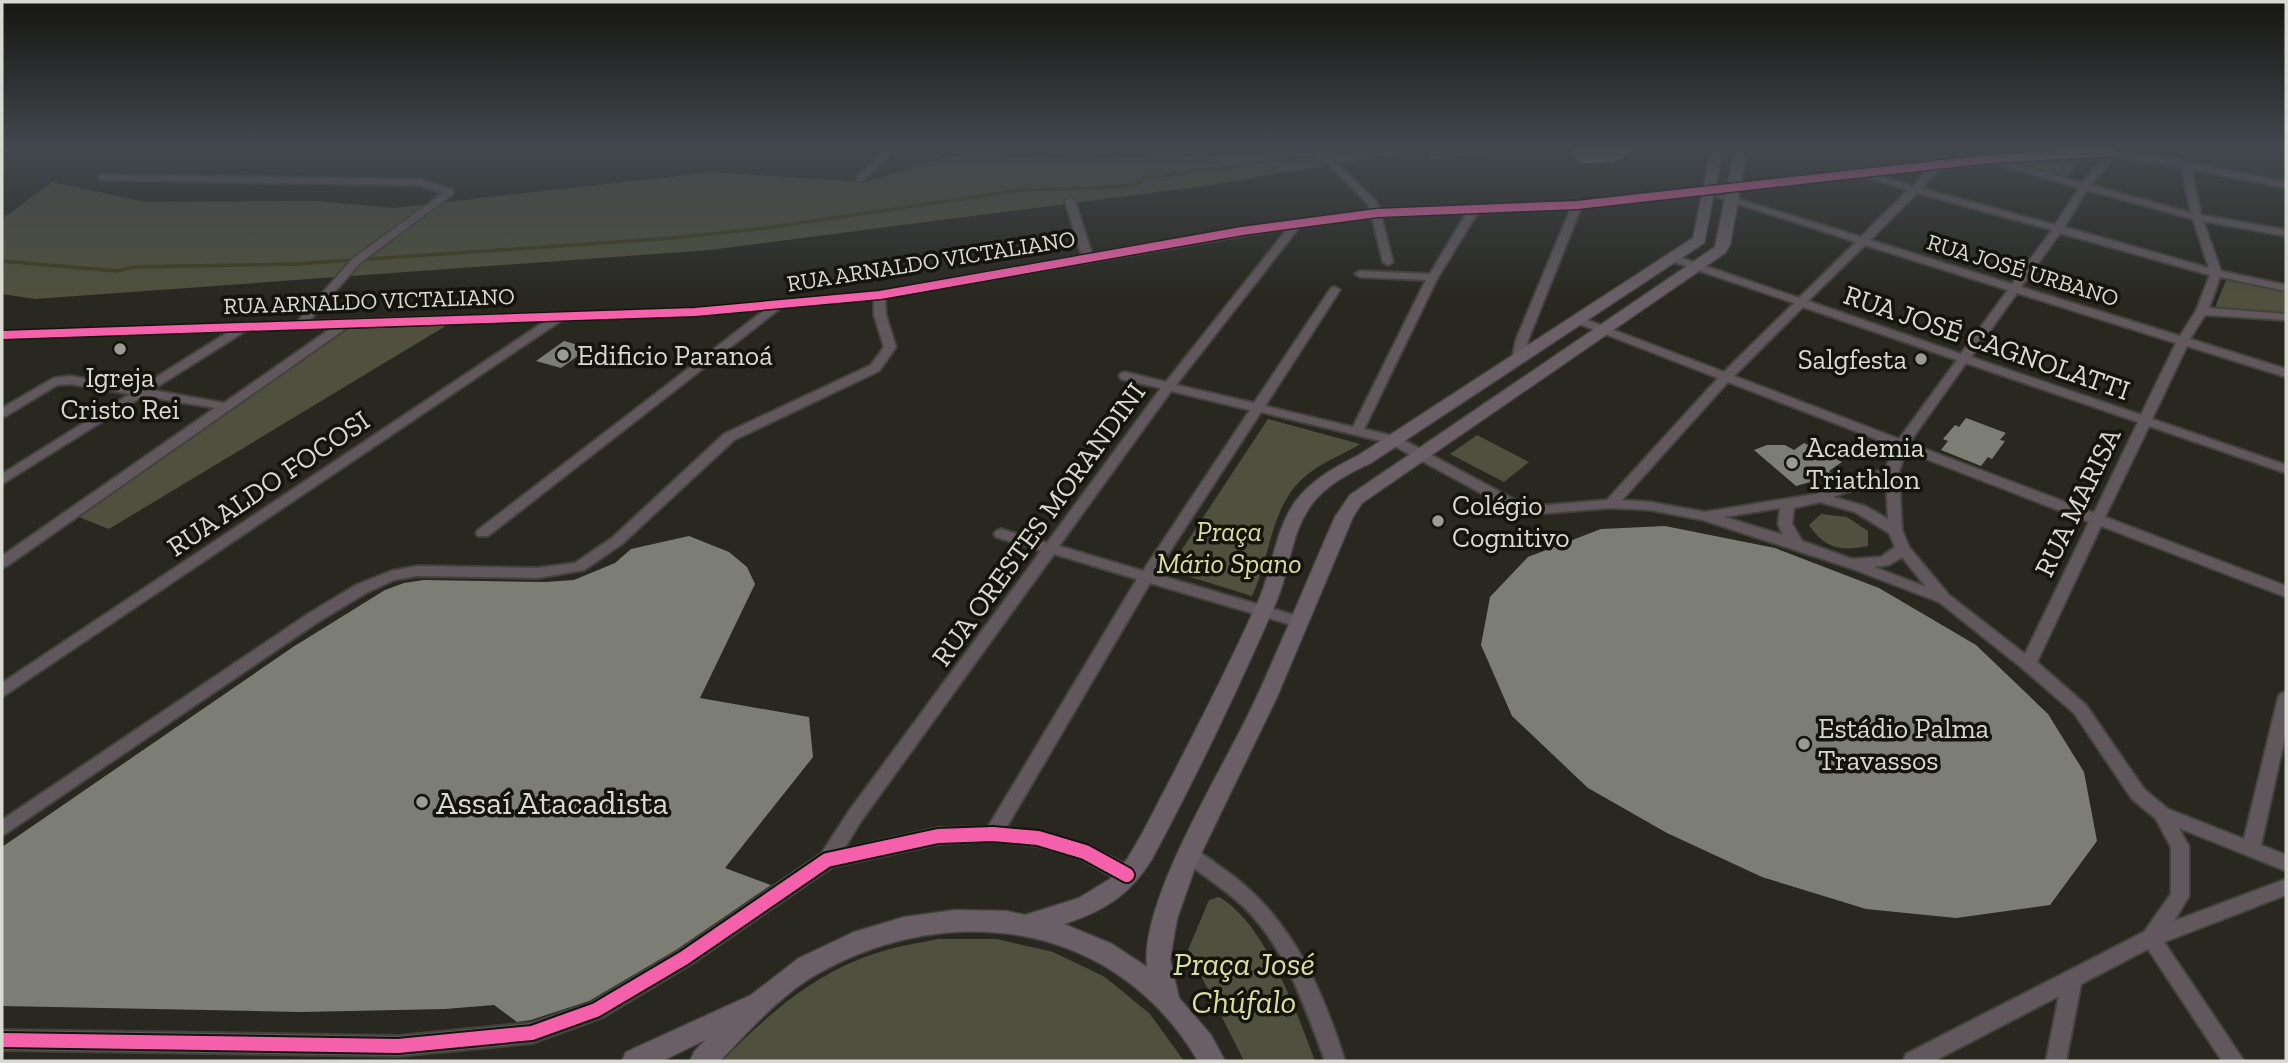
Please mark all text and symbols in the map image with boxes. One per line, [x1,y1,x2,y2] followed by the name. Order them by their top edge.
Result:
[785,224,1077,298] street label: RUA ARNALDO VICTALIANO
[1924,228,2122,312] street label: RUA JOSÉ URBANO
[1839,278,2134,407] street label: RUA JOSÉ CAGNOLATTI
[223,282,515,320] street label: RUA ARNALDO VICTALIANO
[577,339,773,372] place label: Edificio Paranoá
[112,341,128,357] marker: Igreja Cristo Rei
[1798,343,1907,376] place label: Salgfesta
[555,347,571,363] marker: Edificio Paranoá
[1913,351,1929,367] marker: Salgfesta
[60,361,180,426] place label: Igreja Cristo Rei
[925,376,1152,672] street label: RUA ORESTES MORANDINI
[161,403,376,563] street label: RUA ALDO FOCOSI
[2027,422,2128,582] street label: RUA MARISA
[1806,431,1925,496] place label: Academia Triathlon
[1784,455,1800,471] marker: Academia Triathlon
[1452,489,1570,554] place label: Colégio Cognitivo
[1430,513,1446,529] marker: Colégio Cognitivo
[1156,515,1302,580] park label: Praça Mário Spano
[1818,712,1990,777] place label: Estádio Palma Travassos
[1796,736,1812,752] marker: Estádio Palma Travassos
[436,783,668,822] place label: Assaí Atacadista
[414,794,430,810] marker: Assaí Atacadista
[1173,944,1315,1021] park label: Praça José Chúfalo

